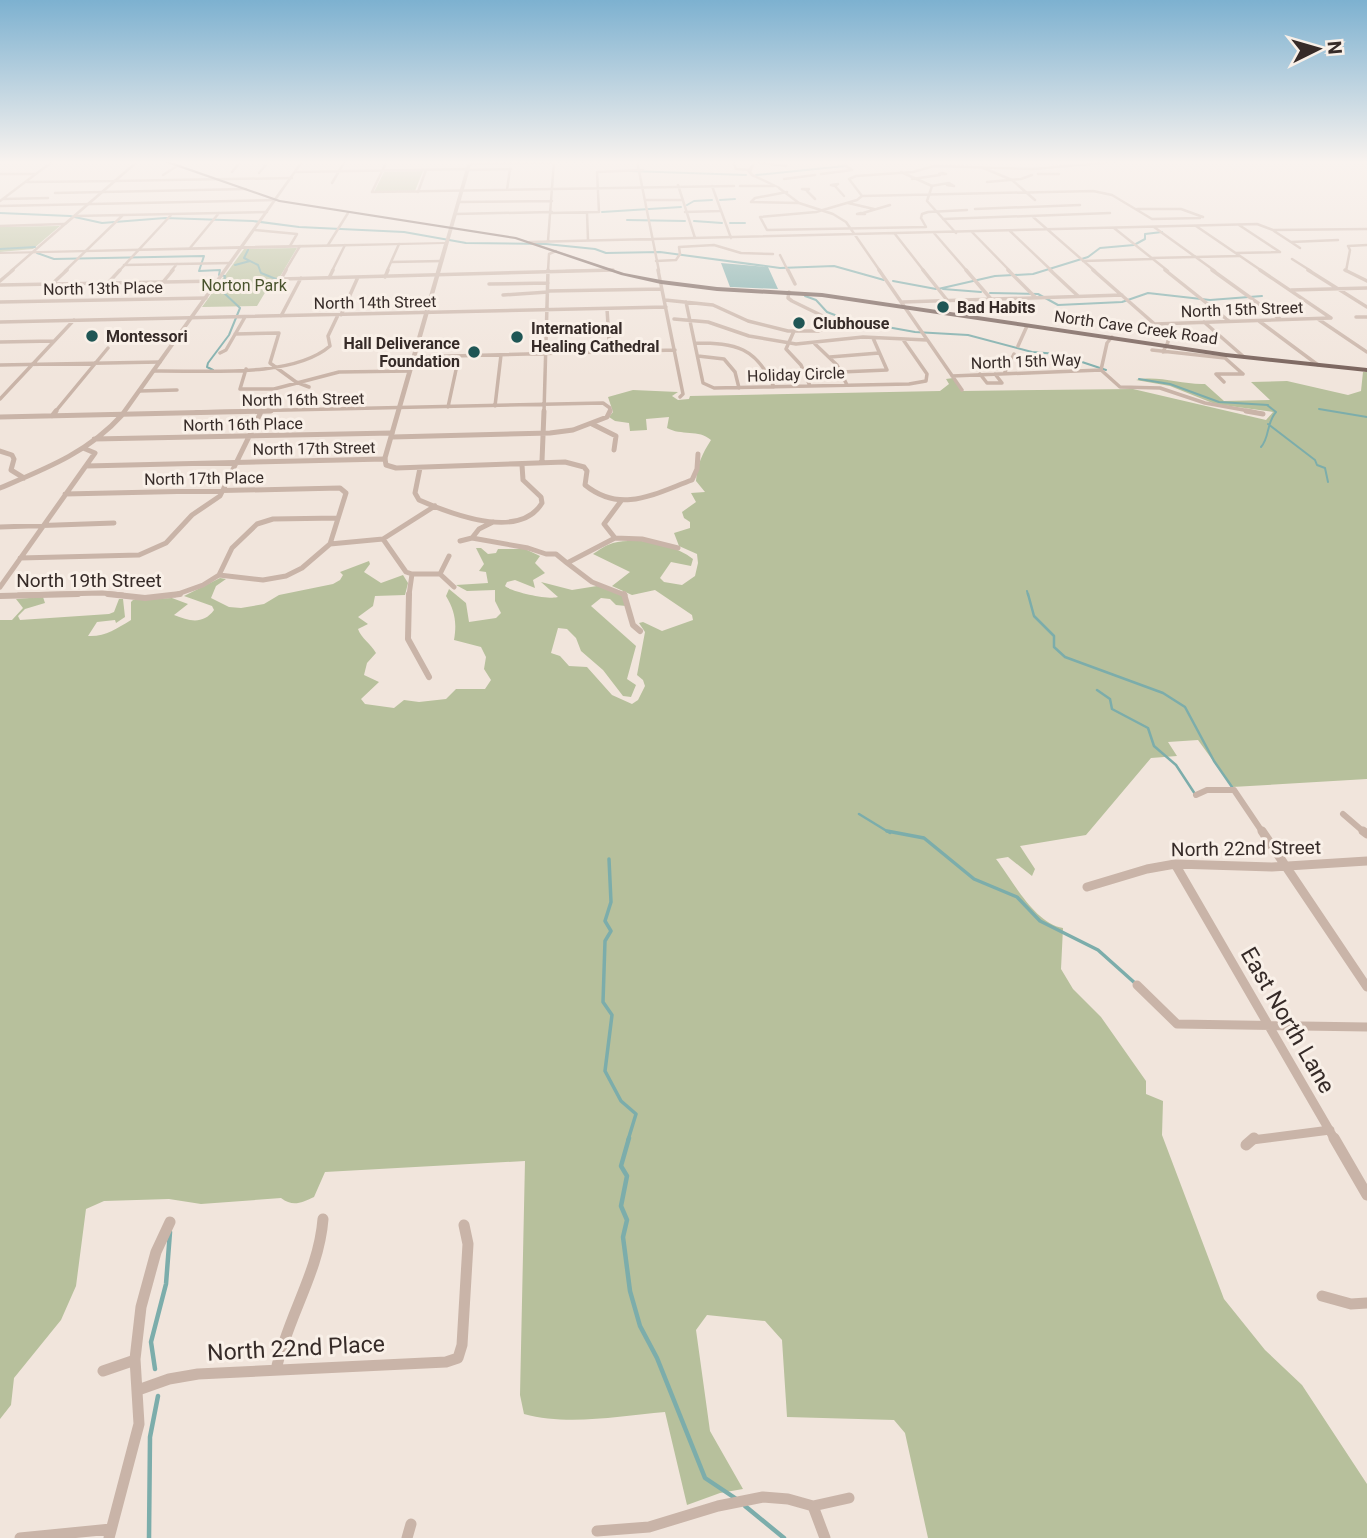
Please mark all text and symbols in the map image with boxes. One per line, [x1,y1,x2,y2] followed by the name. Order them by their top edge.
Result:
[1283,14,1353,84] north arrow
[1322,40,1346,55] text: N
[201,276,288,295] park label: Norton Park
[43,278,163,299] street label: North 13th Place
[314,292,436,313] street label: North 14th Street
[957,298,1035,317] place label: Bad Habits
[1180,298,1304,321] street label: North 15th Street
[935,299,951,315] marker: Bad Habits
[1053,307,1219,348] street label: North Cave Creek Road
[813,314,890,333] place label: Clubhouse
[791,315,807,331] marker: Clubhouse
[531,319,660,356] place label: International Healing Cathedral
[106,327,188,346] place label: Montessori
[84,328,100,344] marker: Montessori
[509,329,525,345] marker: International Healing Cathedral
[343,334,460,371] place label: Hall Deliverance Foundation
[466,344,482,360] marker: Hall Deliverance Foundation
[970,350,1082,373] street label: North 15th Way
[747,363,845,386] street label: Holiday Circle
[242,389,364,410] street label: North 16th Street
[183,414,303,435] street label: North 16th Place
[253,438,375,459] street label: North 17th Street
[144,468,264,489] street label: North 17th Place
[16,569,162,592] street label: North 19th Street
[1171,836,1321,861] street label: North 22nd Street
[1235,942,1340,1098] street label: East North Lane
[207,1330,386,1367] street label: North 22nd Place

